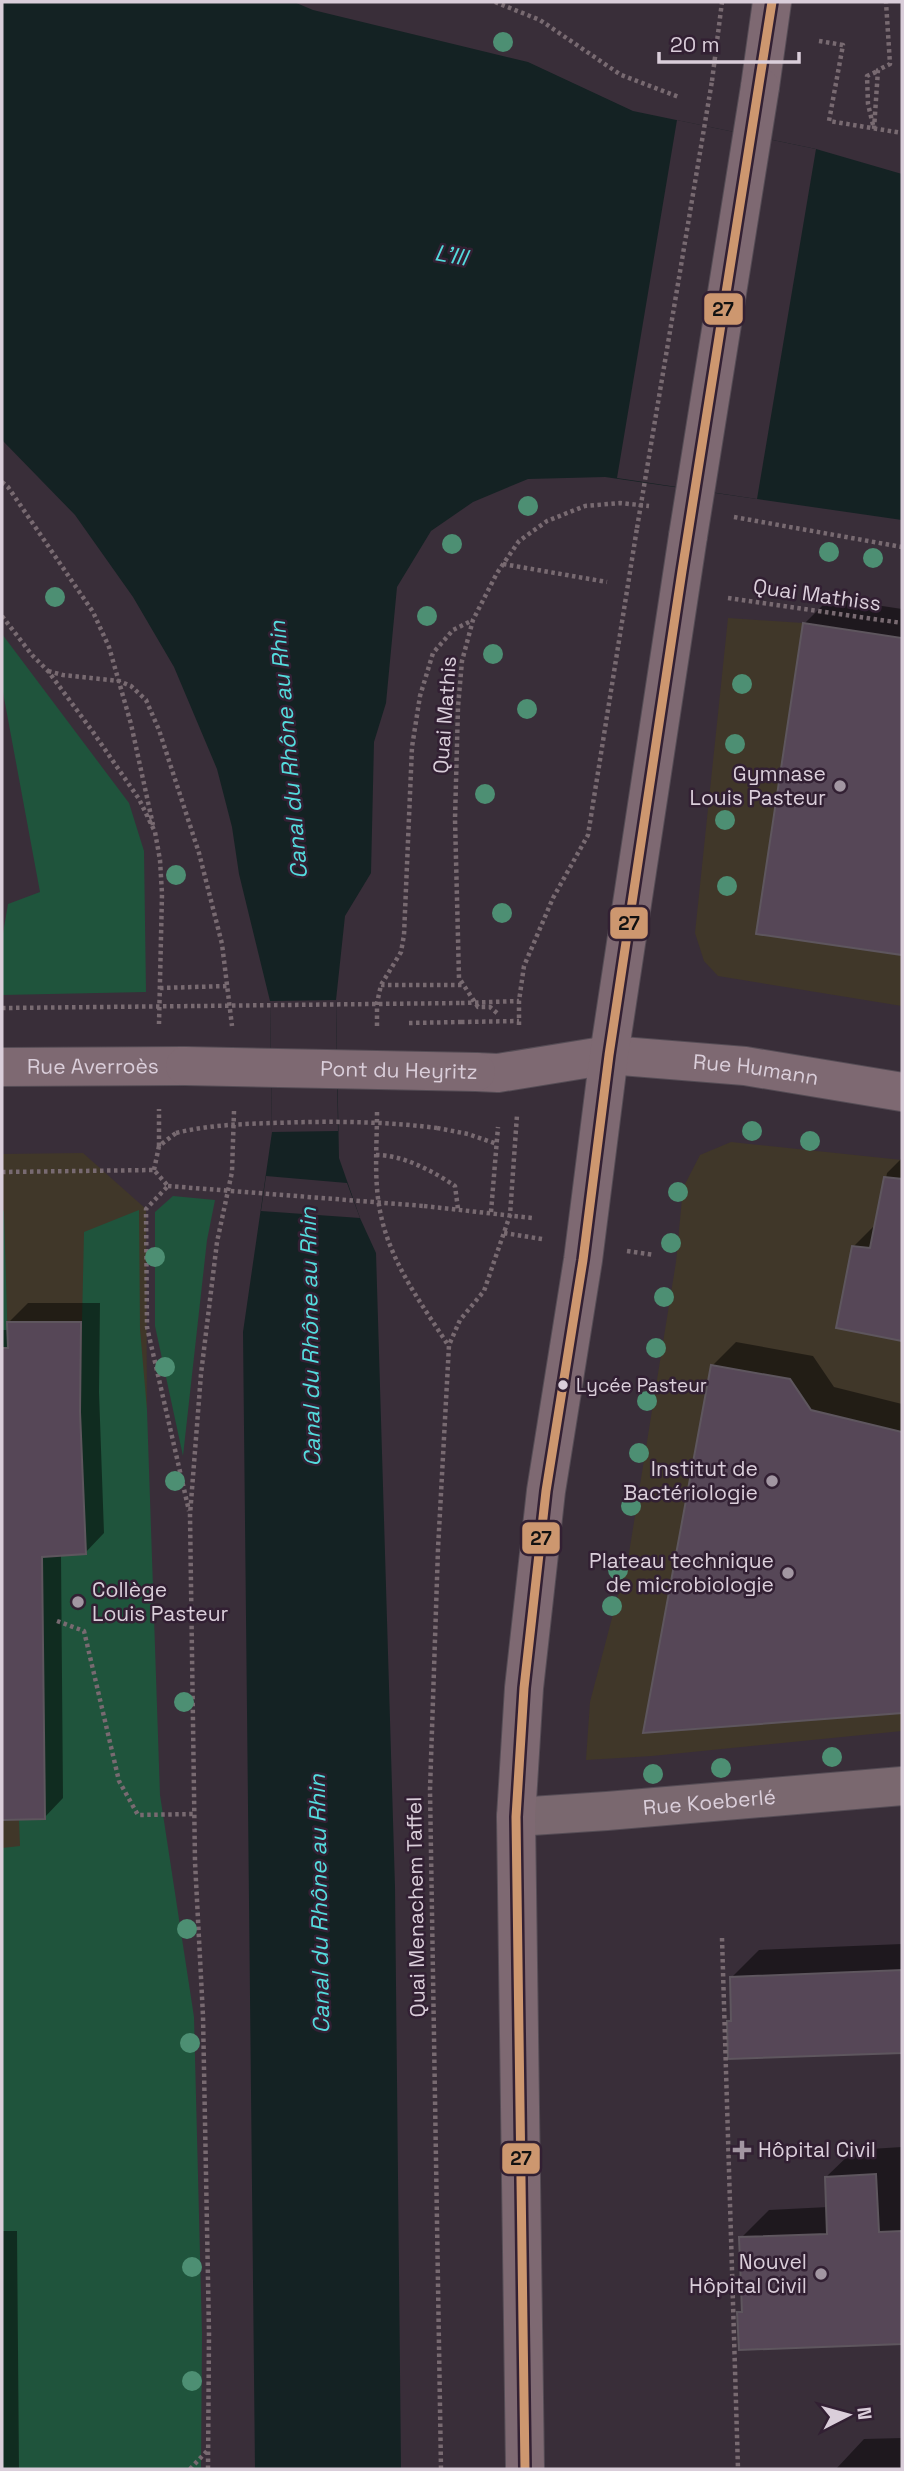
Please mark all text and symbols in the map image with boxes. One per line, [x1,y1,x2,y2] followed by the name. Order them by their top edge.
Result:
[659,21,799,65] scale bar
[670,31,720,58] text: 20 m
[432,237,472,273] water label: L'Ill
[703,292,744,326] line badge: 27
[712,297,734,322] text: 27
[751,572,883,617] street label: Quai Mathiss
[262,619,314,881] water label: Canal du Rhône au Rhin
[427,655,462,775] street label: Quai Mathis
[689,760,826,811] place label: Gymnase Louis Pasteur
[832,778,848,794] marker: Gymnase Louis Pasteur
[609,906,649,940] line badge: 27
[618,911,640,936] text: 27
[692,1048,821,1091] street label: Rue Humann
[27,1052,159,1080] street label: Rue Averroès
[320,1055,478,1085] street label: Pont du Heyritz
[293,1206,327,1467] water label: Canal du Rhône au Rhin
[576,1373,707,1398] place label: Lycée Pasteur
[556,1378,570,1392] marker: Lycée Pasteur
[623,1455,758,1506] place label: Institut de Bactériologie
[764,1473,780,1489] marker: Institut de Bactériologie
[521,1521,561,1555] line badge: 27
[530,1526,552,1551] text: 27
[589,1547,774,1598] place label: Plateau technique de microbiologie
[780,1565,796,1581] marker: Plateau technique de microbiologie
[92,1576,229,1627] place label: Collège Louis Pasteur
[70,1594,86,1610] marker: Collège Louis Pasteur
[302,1773,336,2034] water label: Canal du Rhône au Rhin
[642,1783,777,1821] street label: Rue Koeberlé
[400,1797,431,2018] street label: Quai Menachem Taffel
[758,2136,876,2163] place label: Hôpital Civil
[732,2140,752,2160] marker: Hôpital Civil
[501,2142,541,2175] line badge: 27
[510,2146,532,2171] text: 27
[689,2248,807,2299] place label: Nouvel Hôpital Civil
[813,2266,829,2282] marker: Nouvel Hôpital Civil
[813,2380,883,2450] north arrow
[851,2406,878,2421] text: N

